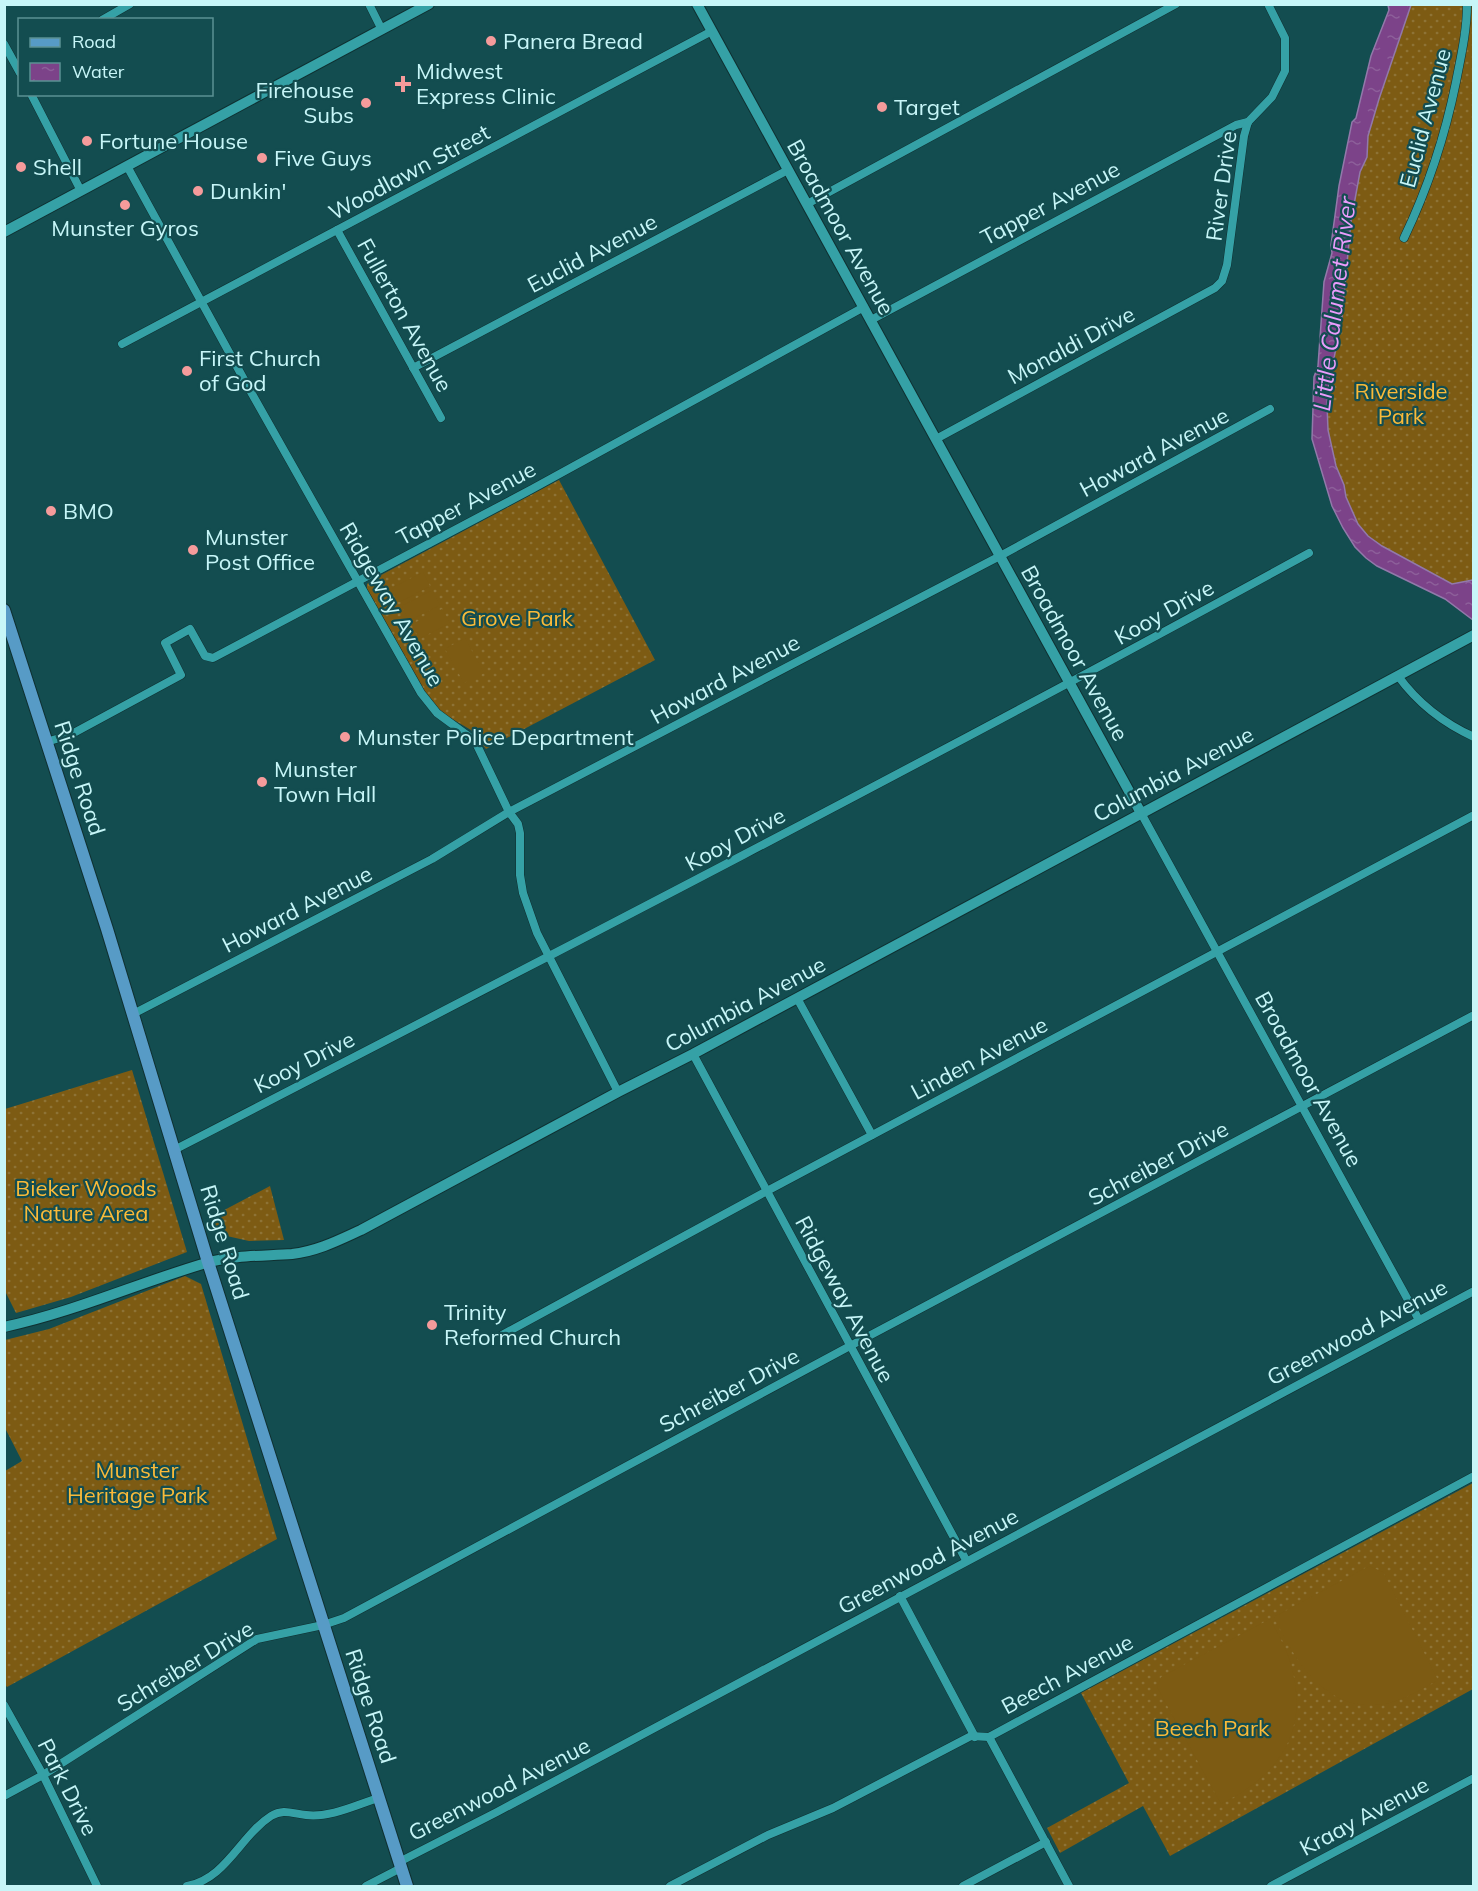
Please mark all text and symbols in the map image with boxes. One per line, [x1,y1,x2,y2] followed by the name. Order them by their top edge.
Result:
[18,18,213,96] legend
[503,27,643,55] place label: Panera Bread
[72,30,116,53] text: Road
[484,34,498,48] marker: Panera Bread
[1393,46,1457,190] street label: Euclid Avenue
[416,57,556,110] place label: Midwest Express Clinic
[72,60,125,83] text: Water
[394,75,412,93] marker: Midwest Express Clinic
[256,76,354,129] place label: Firehouse Subs
[894,93,960,121] place label: Target
[359,96,373,110] marker: Firehouse Subs
[875,100,889,114] marker: Target
[324,118,495,226] street label: Woodlawn Street
[99,127,248,155] place label: Fortune House
[1199,129,1243,243] street label: River Drive
[80,134,94,148] marker: Fortune House
[781,134,901,320] street label: Broadmoor Avenue
[274,144,372,172] place label: Five Guys
[255,151,269,165] marker: Five Guys
[33,153,82,181] place label: Shell
[976,155,1124,251] street label: Tapper Avenue
[14,160,28,174] marker: Shell
[210,177,286,205] place label: Dunkin'
[191,184,205,198] marker: Dunkin'
[1306,194,1362,413] water label: Little Calumet River
[118,198,132,212] marker: Munster Gyros
[522,207,662,299] street label: Euclid Avenue
[51,214,199,242] place label: Munster Gyros
[351,233,459,397] street label: Fullerton Avenue
[1003,300,1139,390] street label: Monaldi Drive
[199,344,321,397] place label: First Church of God
[180,364,194,378] marker: First Church of God
[1354,377,1448,430] park label: Riverside Park
[1075,401,1233,503] street label: Howard Avenue
[392,455,540,551] street label: Tapper Avenue
[63,497,114,525] place label: BMO
[44,504,58,518] marker: BMO
[334,517,450,691] street label: Ridgeway Avenue
[205,523,315,576] place label: Munster Post Office
[186,543,200,557] marker: Munster Post Office
[1015,560,1135,746] street label: Broadmoor Avenue
[1109,573,1219,651] street label: Kooy Drive
[461,604,574,632] park label: Grove Park
[646,628,804,730] street label: Howard Avenue
[48,717,112,839] street label: Ridge Road
[1088,720,1258,828] street label: Columbia Avenue
[357,723,634,751] place label: Munster Police Department
[338,730,352,744] marker: Munster Police Department
[274,755,376,808] place label: Munster Town Hall
[255,775,269,789] marker: Munster Town Hall
[680,801,790,877] street label: Kooy Drive
[217,859,377,959] street label: Howard Avenue
[660,950,830,1058] street label: Columbia Avenue
[1249,986,1369,1172] street label: Broadmoor Avenue
[906,1010,1052,1106] street label: Linden Avenue
[249,1025,359,1099] street label: Kooy Drive
[1083,1114,1233,1212] street label: Schreiber Drive
[15,1174,157,1227] park label: Bieker Woods Nature Area
[194,1181,256,1303] street label: Ridge Road
[789,1211,901,1387] street label: Ridgeway Avenue
[1262,1273,1452,1391] street label: Greenwood Avenue
[444,1298,621,1351] place label: Trinity Reformed Church
[425,1318,439,1332] marker: Trinity Reformed Church
[654,1341,804,1439] street label: Schreiber Drive
[67,1456,208,1509] park label: Munster Heritage Park
[833,1502,1023,1620] street label: Greenwood Avenue
[112,1614,258,1718] street label: Schreiber Drive
[996,1628,1138,1720] street label: Beech Avenue
[339,1645,403,1767] street label: Ridge Road
[1155,1714,1270,1742] park label: Beech Park
[403,1731,595,1847] street label: Greenwood Avenue
[32,1734,104,1840] street label: Park Drive
[1295,1770,1433,1862] street label: Kraay Avenue

